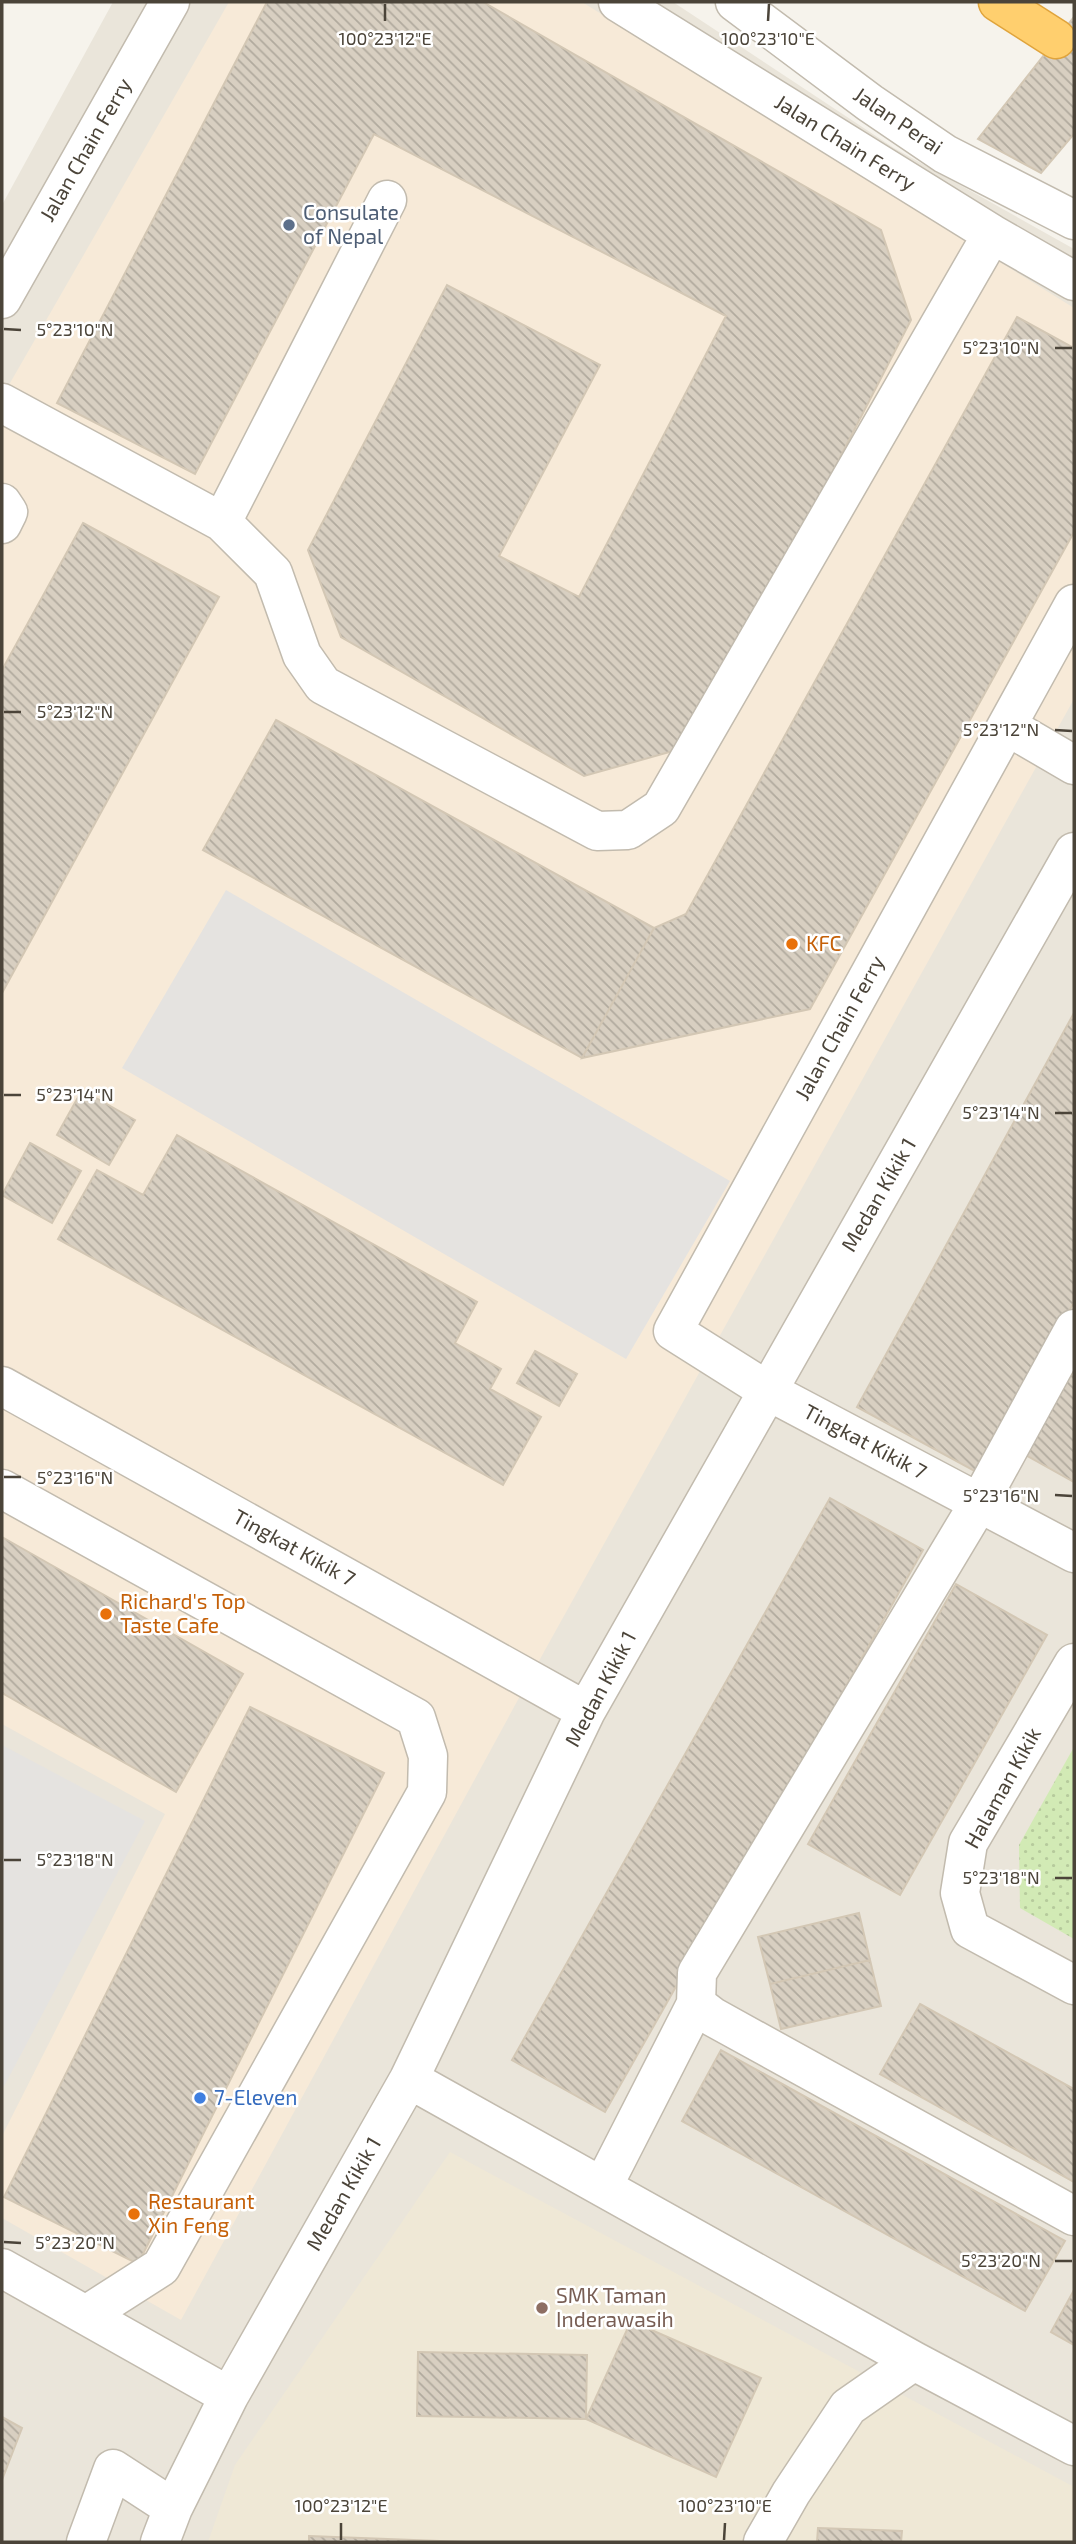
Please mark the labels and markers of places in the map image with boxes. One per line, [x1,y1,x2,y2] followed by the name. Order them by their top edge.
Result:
[303,199,399,248] place label: Consulate of Nepal
[281,217,297,233] marker: Consulate of Nepal
[806,930,842,955] place label: KFC
[784,936,800,952] marker: KFC
[120,1588,246,1637] place label: Richard's Top Taste Cafe
[98,1606,114,1622] marker: Richard's Top Taste Cafe
[214,2084,297,2109] place label: 7-Eleven
[192,2090,208,2106] marker: 7-Eleven
[148,2188,254,2237] place label: Restaurant Xin Feng
[126,2206,142,2222] marker: Restaurant Xin Feng
[556,2282,674,2331] place label: SMK Taman Inderawasih
[534,2300,550,2316] marker: SMK Taman Inderawasih

